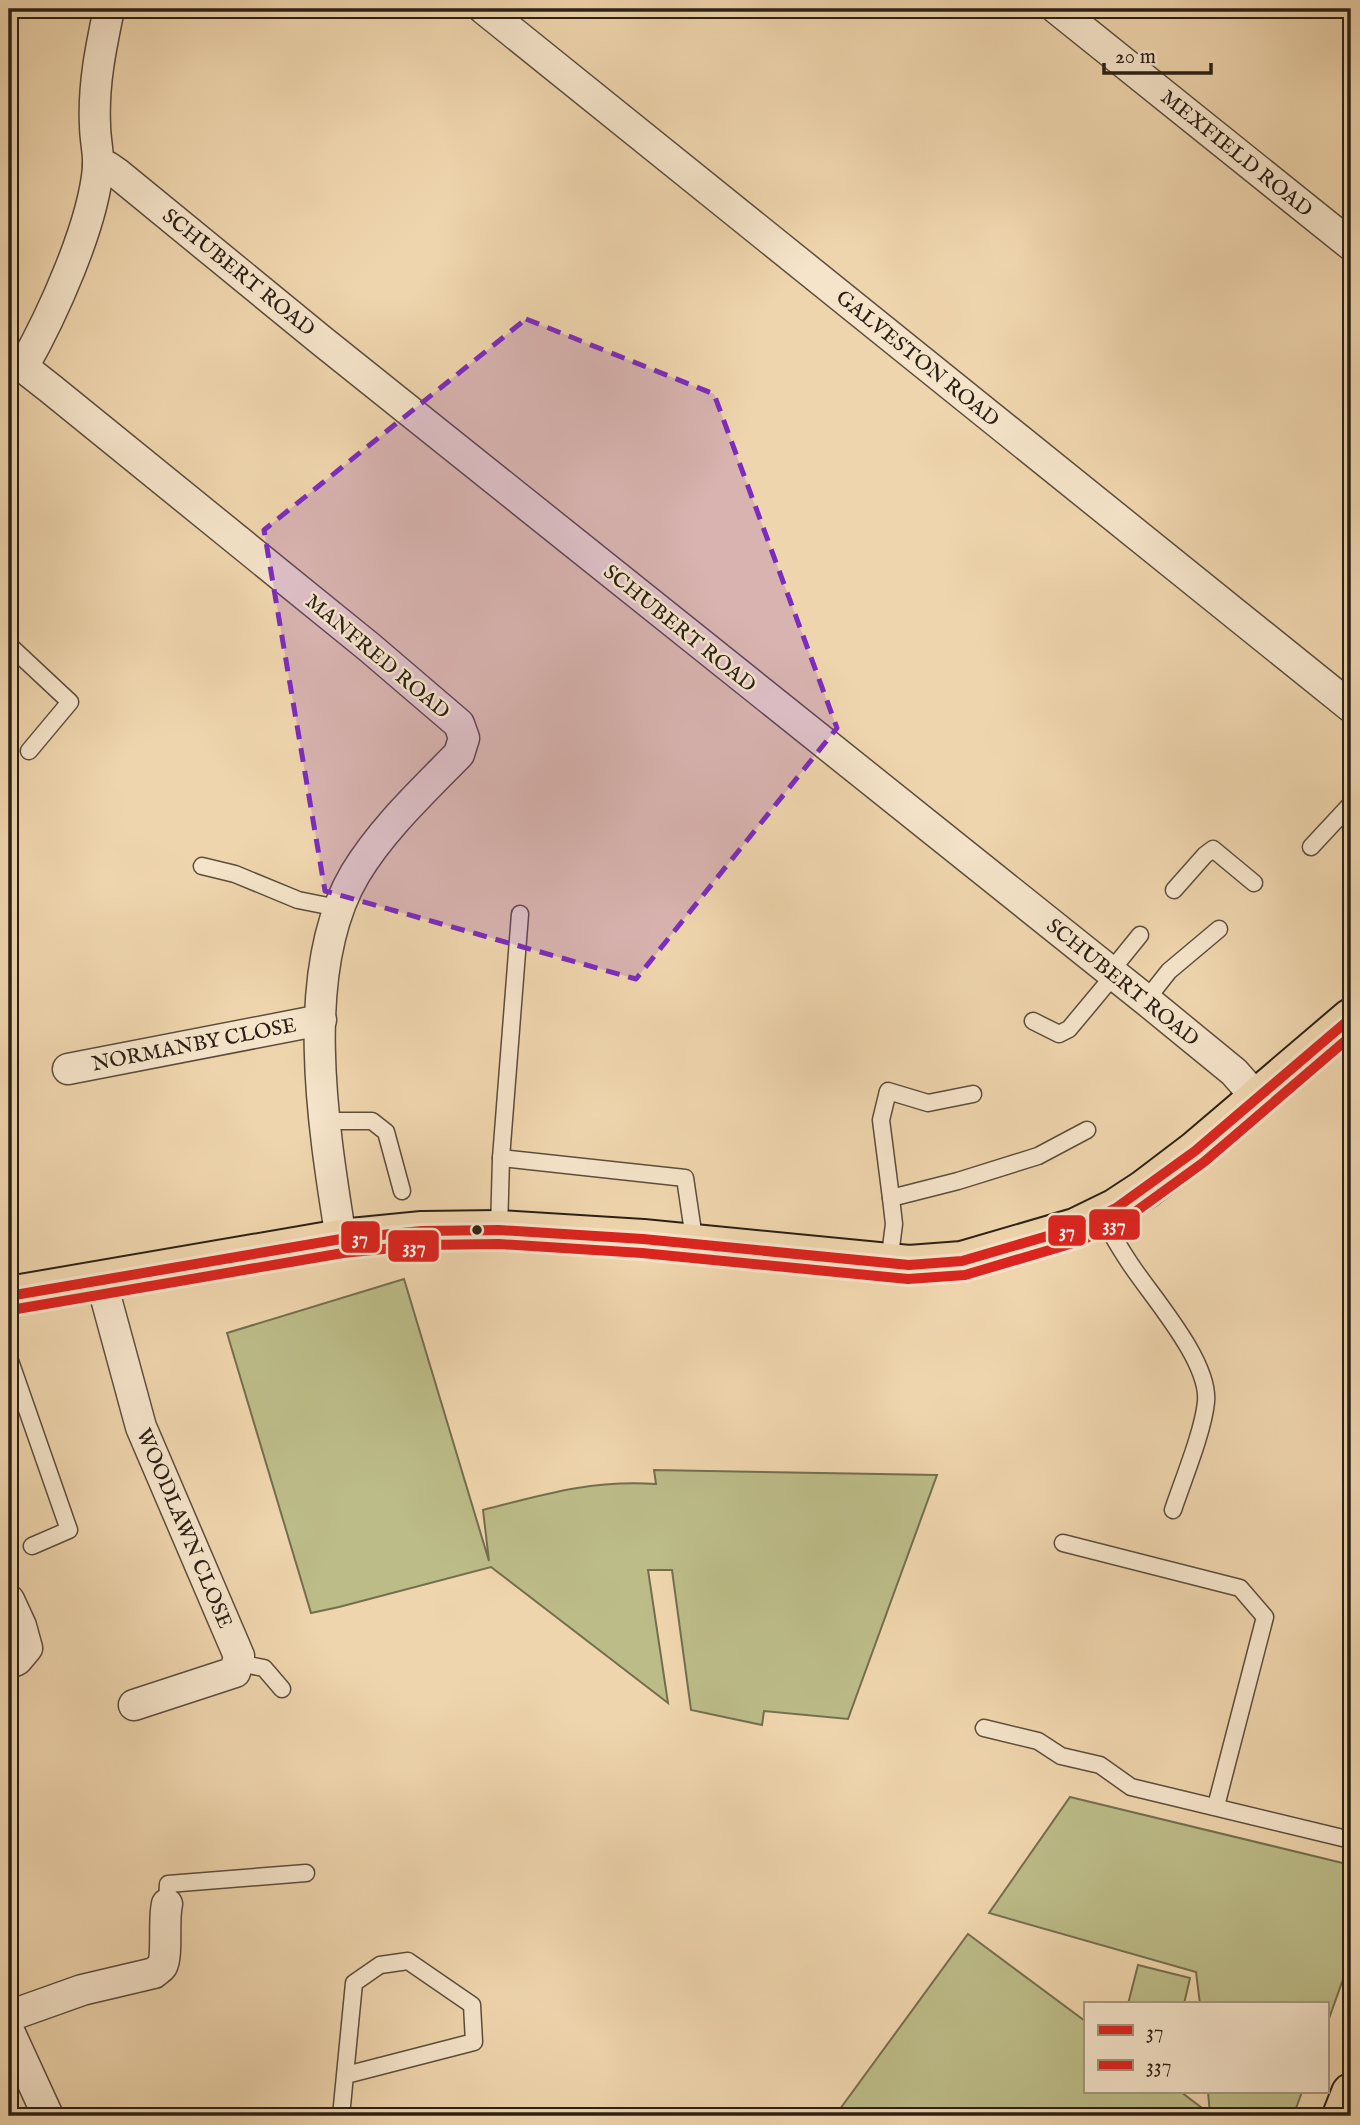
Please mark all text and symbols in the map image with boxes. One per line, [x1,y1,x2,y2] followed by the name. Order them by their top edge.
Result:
[1104,32,1211,76] scale bar
[1115,44,1156,71] text: 20 m
[1154,84,1318,224] street label: MEXFIELD ROAD
[156,203,320,343] street label: SCHUBERT ROAD
[830,285,1004,433] street label: GALVESTON ROAD
[597,559,761,699] street label: SCHUBERT ROAD
[299,589,455,726] street label: MANFRED ROAD
[1040,913,1204,1053] street label: SCHUBERT ROAD
[90,1012,299,1079] street label: NORMANBY CLOSE
[1088,1208,1141,1241] line badge: 337
[1047,1214,1087,1247] line badge: 37
[1102,1214,1126,1238] text: 337
[340,1220,381,1254] line badge: 37
[1059,1220,1075,1244] text: 37
[470,1223,484,1237] unlabelled marker
[352,1227,368,1251] text: 37
[387,1229,440,1263] line badge: 337
[402,1236,426,1260] text: 337
[129,1425,238,1633] street label: WOODLAWN CLOSE
[1084,2002,1328,2094] legend
[1146,2019,1164,2046] text: 37
[1146,2053,1172,2080] text: 337

